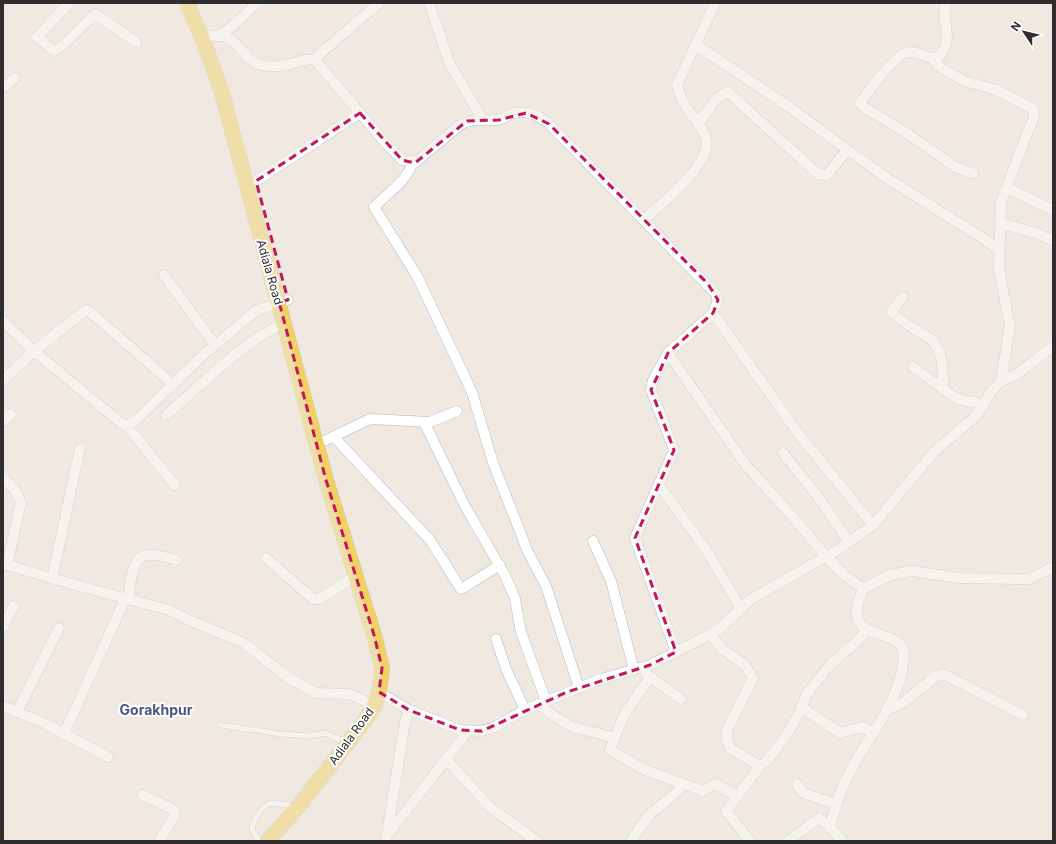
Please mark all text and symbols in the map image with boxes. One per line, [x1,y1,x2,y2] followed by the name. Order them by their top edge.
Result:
[1004,12,1044,52] north arrow
[1008,19,1024,34] text: N
[254,238,286,306] street label: Adiala Road
[120,701,193,718] district label: Gorakhpur
[325,704,377,768] street label: Adiala Road

